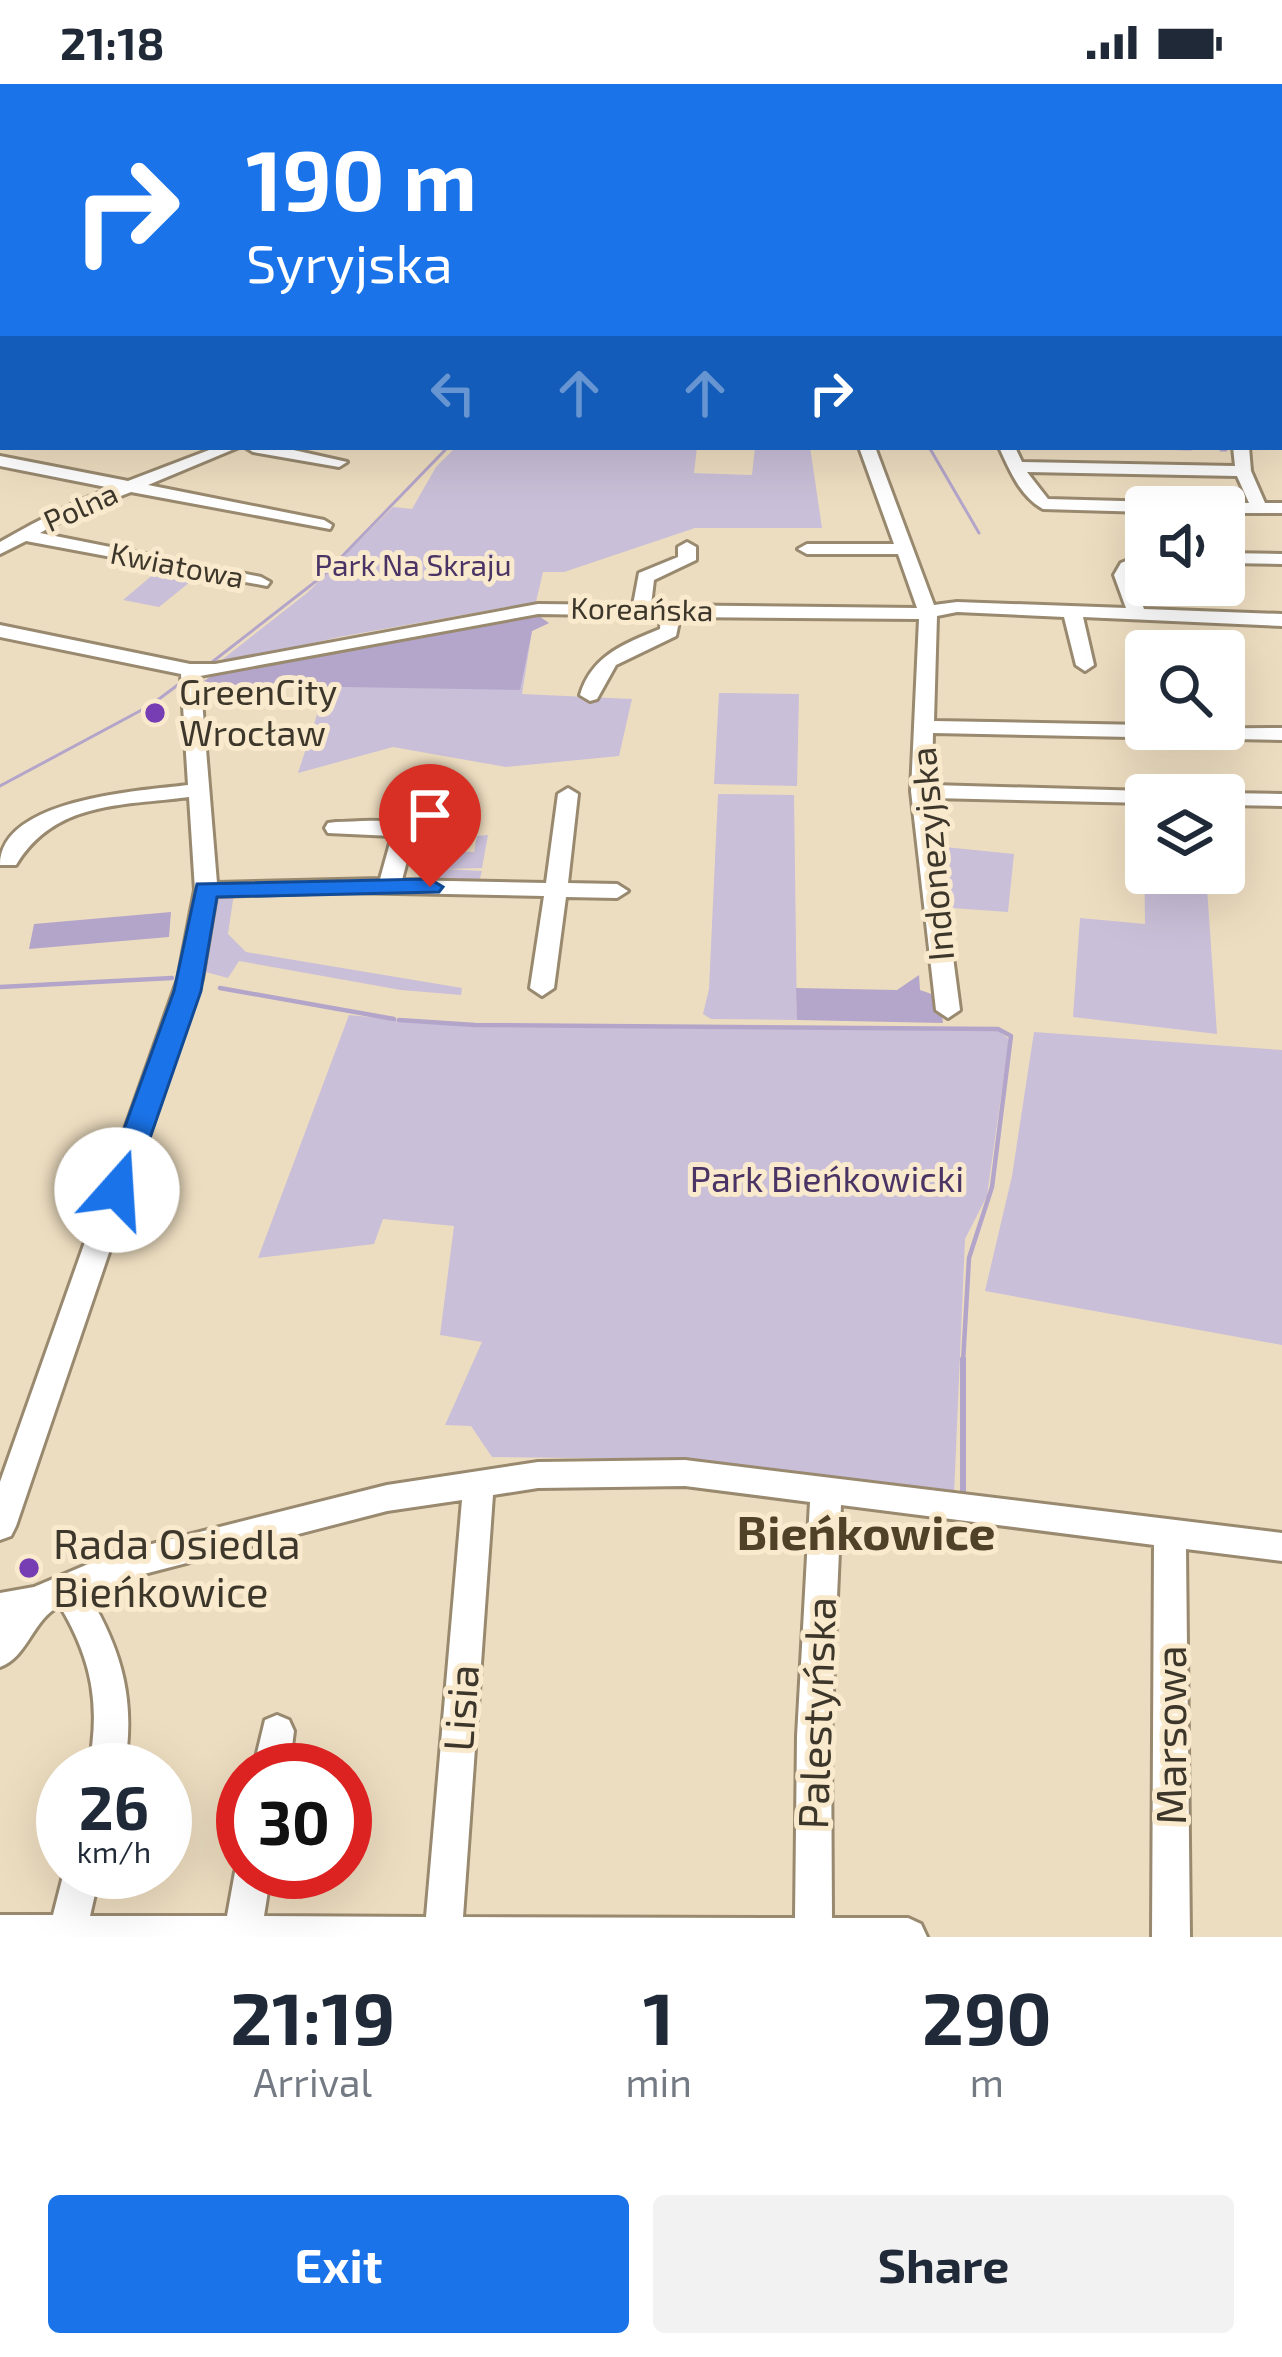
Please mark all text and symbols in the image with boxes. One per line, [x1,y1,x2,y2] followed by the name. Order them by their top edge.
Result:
[60,15,165,69] text: 21:18
[246,127,477,228] text: 190 m
[48,132,204,288] icon: right
[246,229,453,294] text: Syryjska
[420,360,486,426] icon: left
[546,360,612,426] icon: ahead
[672,360,738,426] icon: ahead
[798,360,864,426] icon: right
[38,474,123,538] street label: Polna
[1125,486,1245,894] map controls
[1125,486,1245,606] button: sound
[108,533,247,595] street label: Kwiatowa
[314,546,512,582] park label: Park Na Skraju
[570,589,714,627] street label: Koreańska
[1125,630,1245,750] button: search
[179,669,337,753] place label: GreenCity Wrocław
[142,700,168,726] marker: GreenCity Wrocław
[900,745,961,963] street label: Indonezyjska
[379,764,481,887] pin
[1125,774,1245,894] button: layers
[397,782,463,848] icon: arrive
[54,1127,180,1253] position arrow
[690,1156,964,1199] park label: Park Bieńkowicki
[736,1502,996,1560] district label: Bieńkowice
[53,1517,300,1615] place label: Rada Osiedla Bieńkowice
[16,1555,42,1581] marker: Rada Osiedla Bieńkowice
[786,1596,844,1830] street label: Palestyńska
[1144,1645,1194,1825] street label: Marsowa
[431,1663,487,1753] street label: Lisia
[216,1743,372,1899] speed limit sign: 30
[79,1770,149,1842] text: 26
[77,1833,151,1869] text: km/h
[230,1973,395,2059] text: 21:19
[643,1973,674,2059] text: 1
[922,1973,1052,2059] text: 290
[253,2058,372,2105] text: Arrival
[625,2058,692,2105] text: min
[970,2058,1004,2105] text: m
[48,2195,629,2333] button: Exit
[653,2195,1234,2333] button: Share

